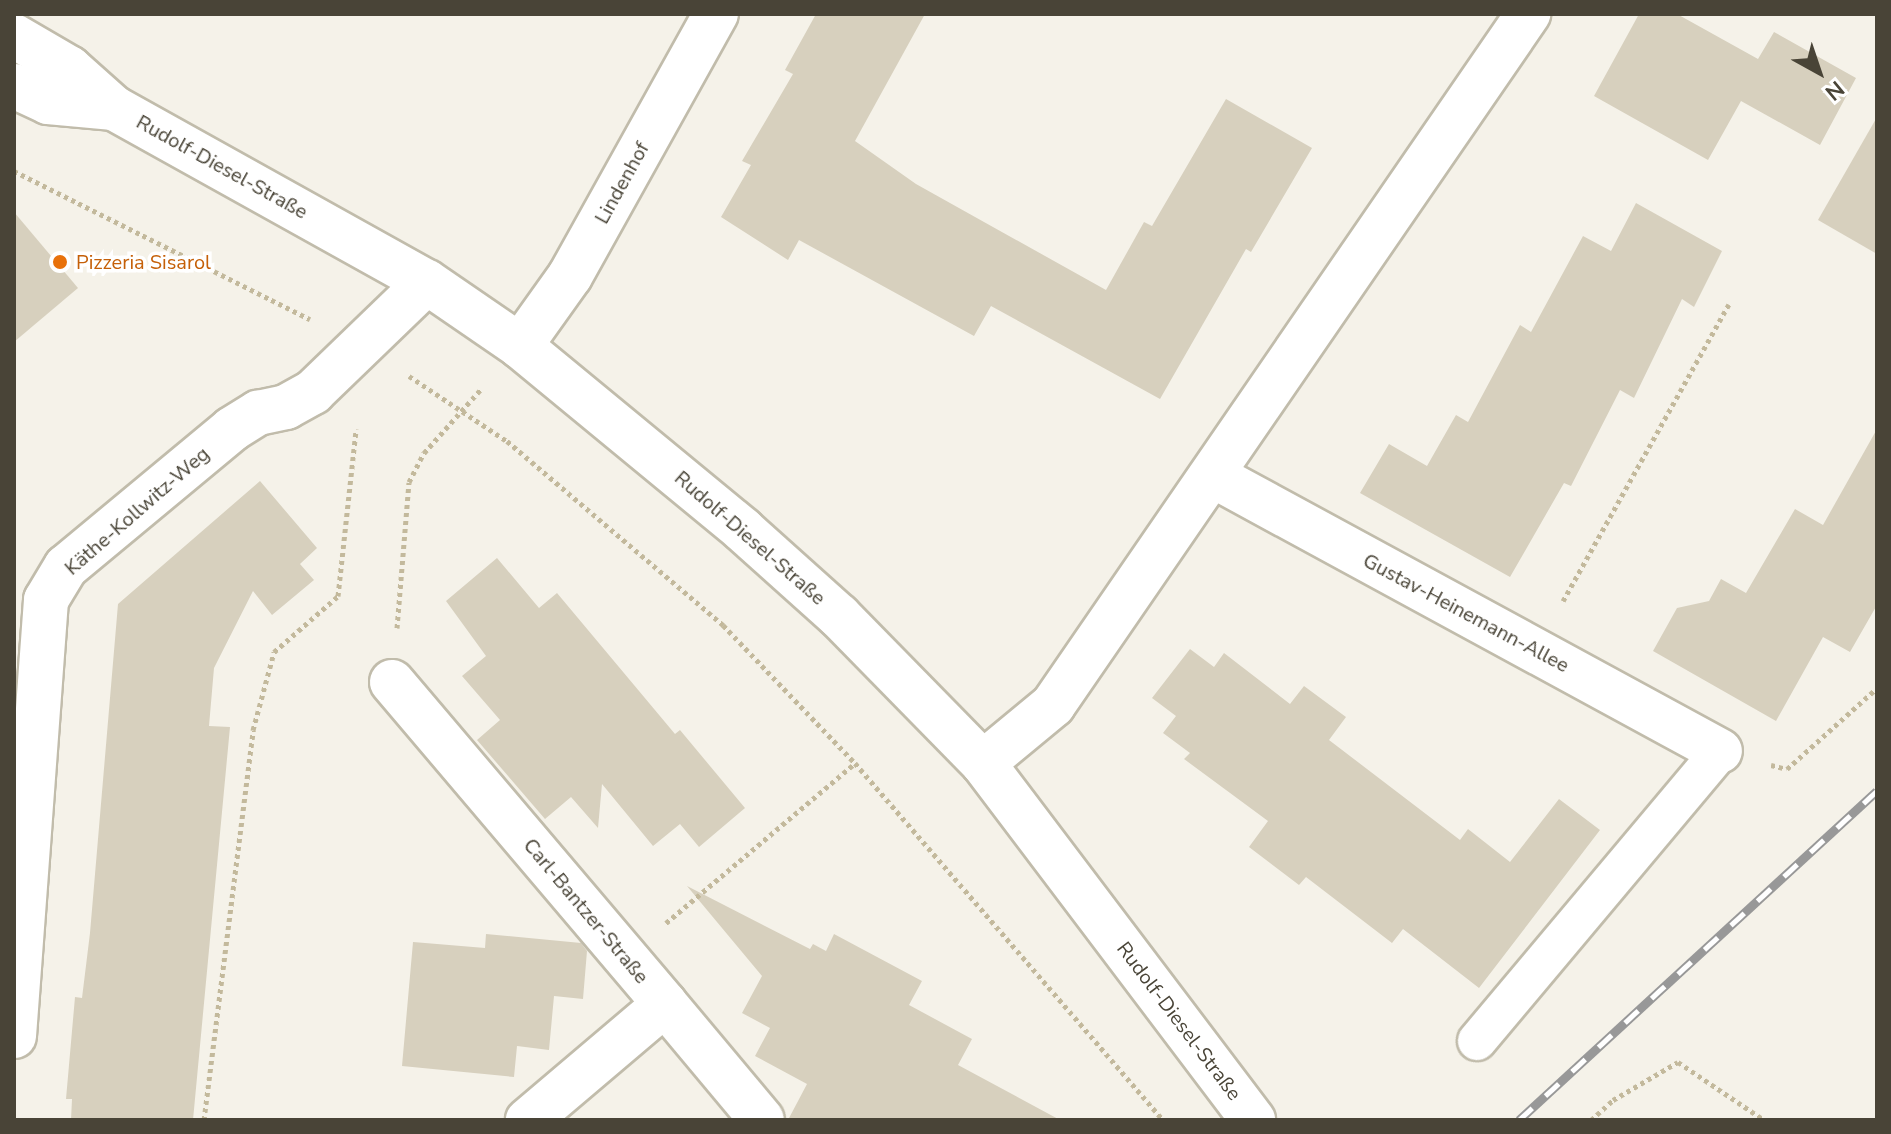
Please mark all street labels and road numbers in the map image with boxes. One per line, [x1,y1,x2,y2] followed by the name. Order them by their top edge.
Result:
[132,110,312,224] street label: Rudolf-Diesel-Straße
[590,138,654,228] street label: Lindenhof
[60,442,214,580] street label: Käthe-Kollwitz-Weg
[670,466,830,610] street label: Rudolf-Diesel-Straße
[1359,548,1573,678] street label: Gustav-Heinemann-Allee
[518,834,654,988] street label: Carl-Bantzer-Straße
[1112,937,1246,1105] street label: Rudolf-Diesel-Straße

